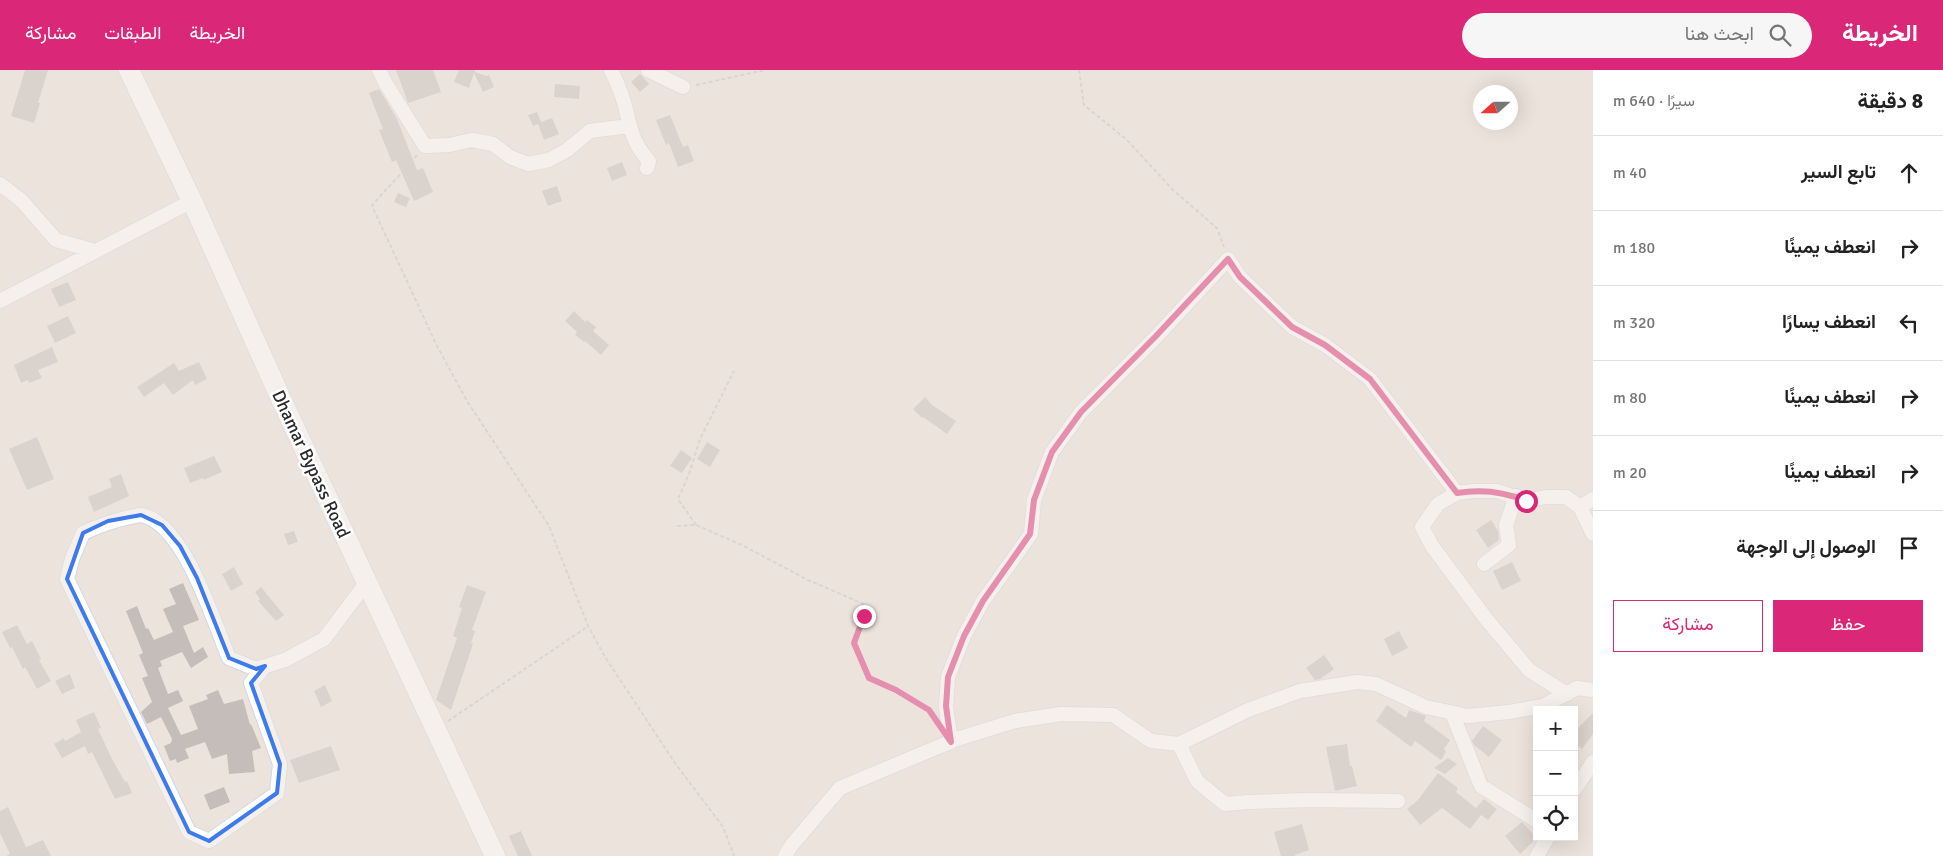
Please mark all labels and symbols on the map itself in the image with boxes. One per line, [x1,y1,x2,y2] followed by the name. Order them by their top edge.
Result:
[1473,85,1518,130] north arrow
[267,387,355,541] street label: Dhamar Bypass Road
[1515,490,1538,513] route start
[853,605,876,628] route end

